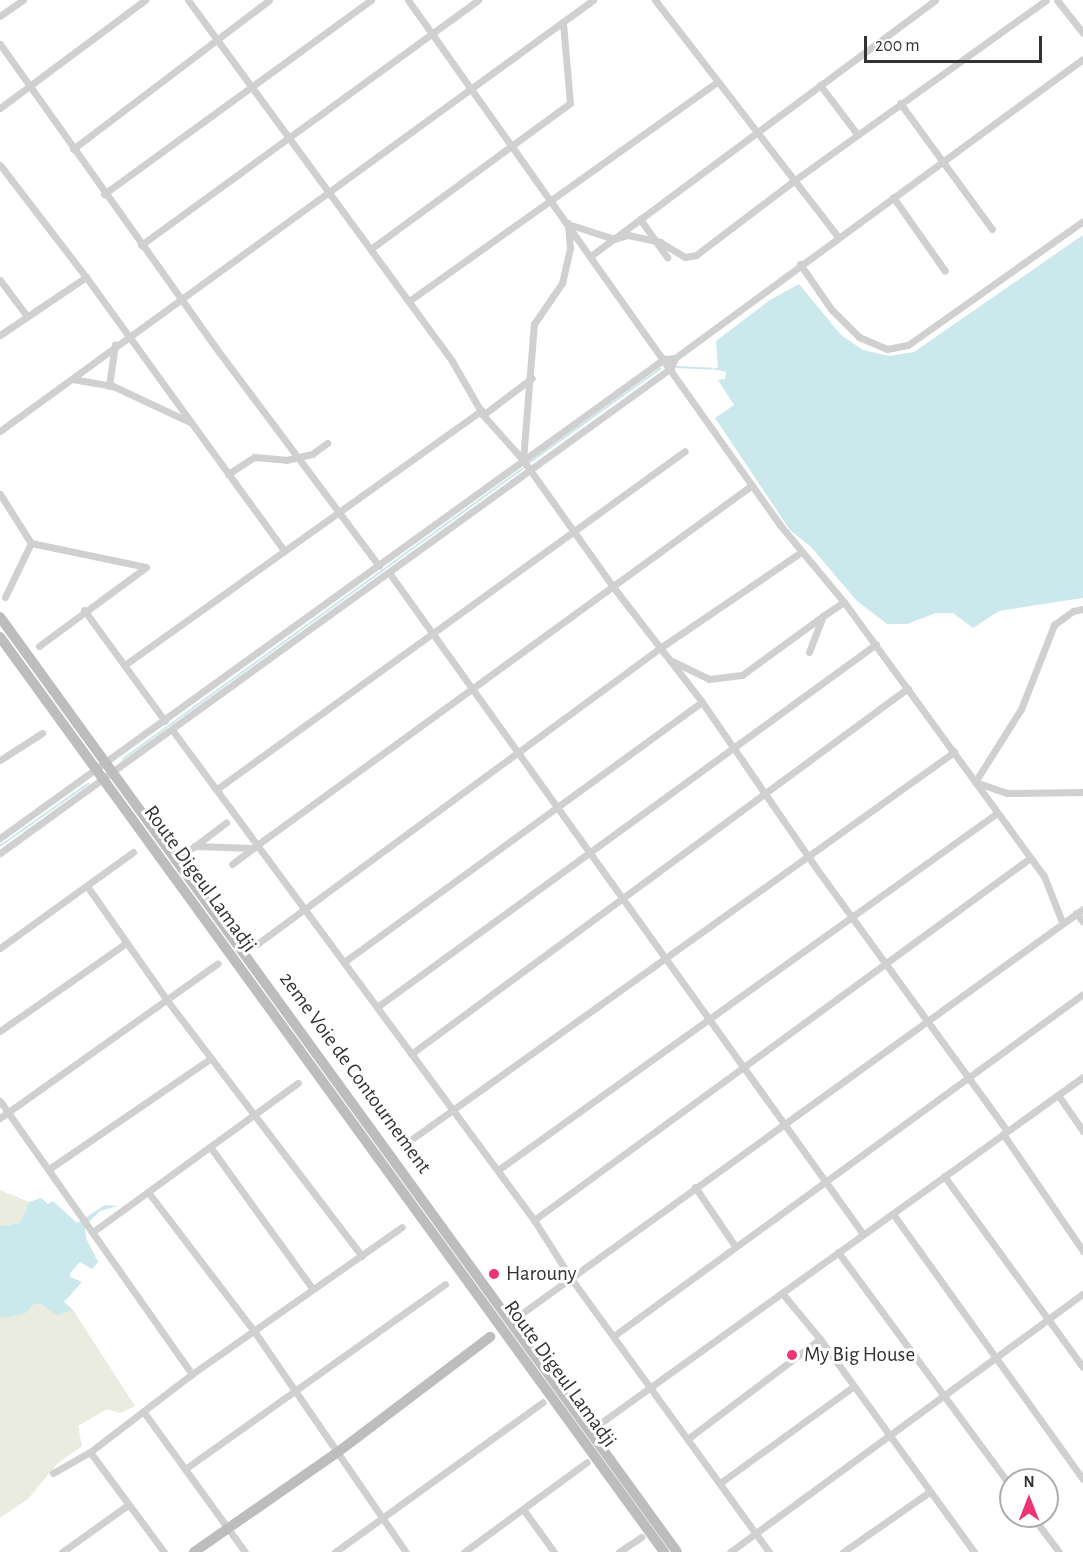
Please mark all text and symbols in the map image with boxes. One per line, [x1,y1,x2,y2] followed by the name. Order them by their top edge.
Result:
[867,24,1046,62] scale bar
[875,37,920,55] text: 200 m
[138,801,262,957] street label: Route Digeul Lamadji
[273,967,437,1179] street label: 2eme Voie de Contournement
[506,1261,576,1287] place label: Harouny
[487,1267,501,1281] marker: Harouny
[498,1296,622,1452] street label: Route Digeul Lamadji
[804,1342,915,1368] place label: My Big House
[785,1348,799,1362] marker: My Big House
[999,1468,1059,1528] north arrow
[1023,1474,1035,1490] text: N

